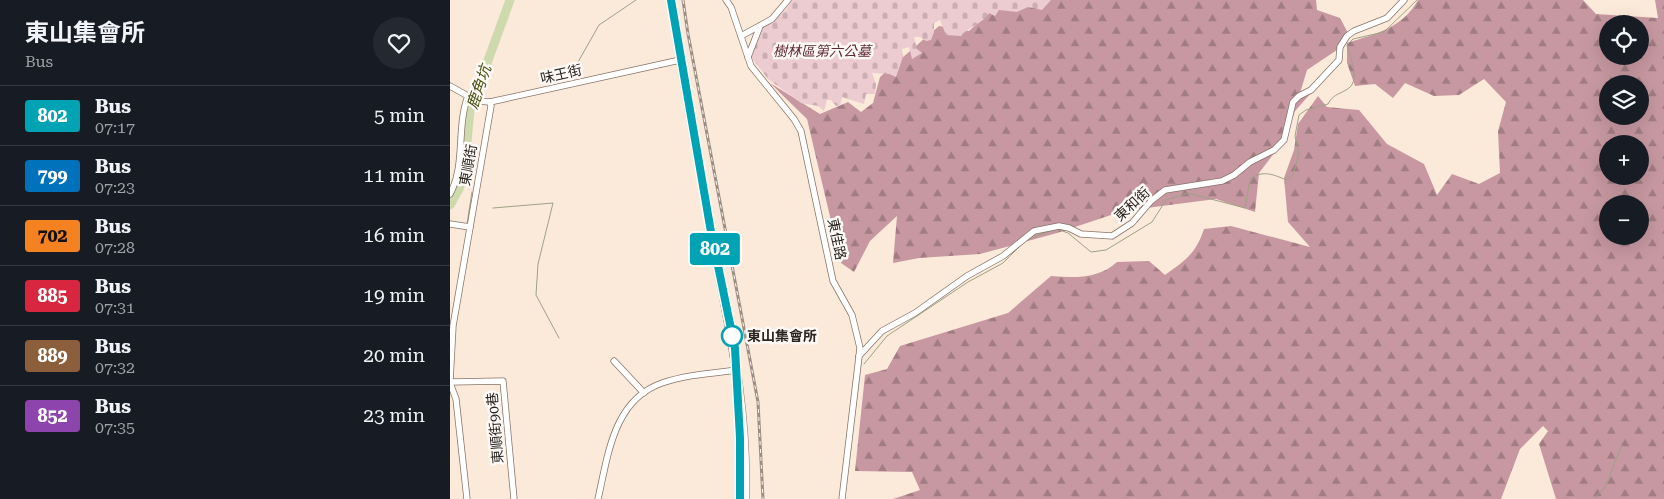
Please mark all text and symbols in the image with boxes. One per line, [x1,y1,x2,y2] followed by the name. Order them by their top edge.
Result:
[1599,15,1649,245] map controls
[1599,15,1649,65] button: locate
[373,17,425,69] button: heart
[25,19,145,47] text: 東山集會所
[773,43,873,59] park label: 樹林區第六公墓
[25,52,53,71] text: Bus
[463,61,495,111] water label: 鹿角坑
[539,61,583,87] street label: 味王街
[1599,75,1649,125] button: layers
[95,95,131,118] text: Bus
[374,104,425,127] text: 5 min
[37,105,68,126] text: 802
[95,118,135,137] text: 07:17
[1599,135,1649,185] button: +
[456,143,480,187] street label: 東順街
[95,155,131,178] text: Bus
[363,164,425,187] text: 11 min
[37,165,68,186] text: 799
[95,178,135,197] text: 07:23
[1111,184,1153,224] street label: 東和街
[1599,195,1649,245] button: −
[95,215,131,238] text: Bus
[825,217,849,261] street label: 東佳路
[363,224,425,247] text: 16 min
[37,225,68,246] text: 702
[686,233,744,265] line badge: 802
[95,238,135,257] text: 07:28
[700,238,730,259] text: 802
[95,275,131,298] text: Bus
[363,284,425,307] text: 19 min
[37,285,68,306] text: 885
[95,298,135,317] text: 07:31
[721,325,743,347] marker: 東山集會所
[747,328,817,344] place label: 東山集會所
[95,335,131,358] text: Bus
[363,344,425,367] text: 20 min
[37,345,68,366] text: 889
[95,358,135,377] text: 07:32
[484,392,506,464] street label: 東順街90巷
[95,395,131,418] text: Bus
[363,404,425,427] text: 23 min
[37,405,68,426] text: 852
[95,418,135,437] text: 07:35

